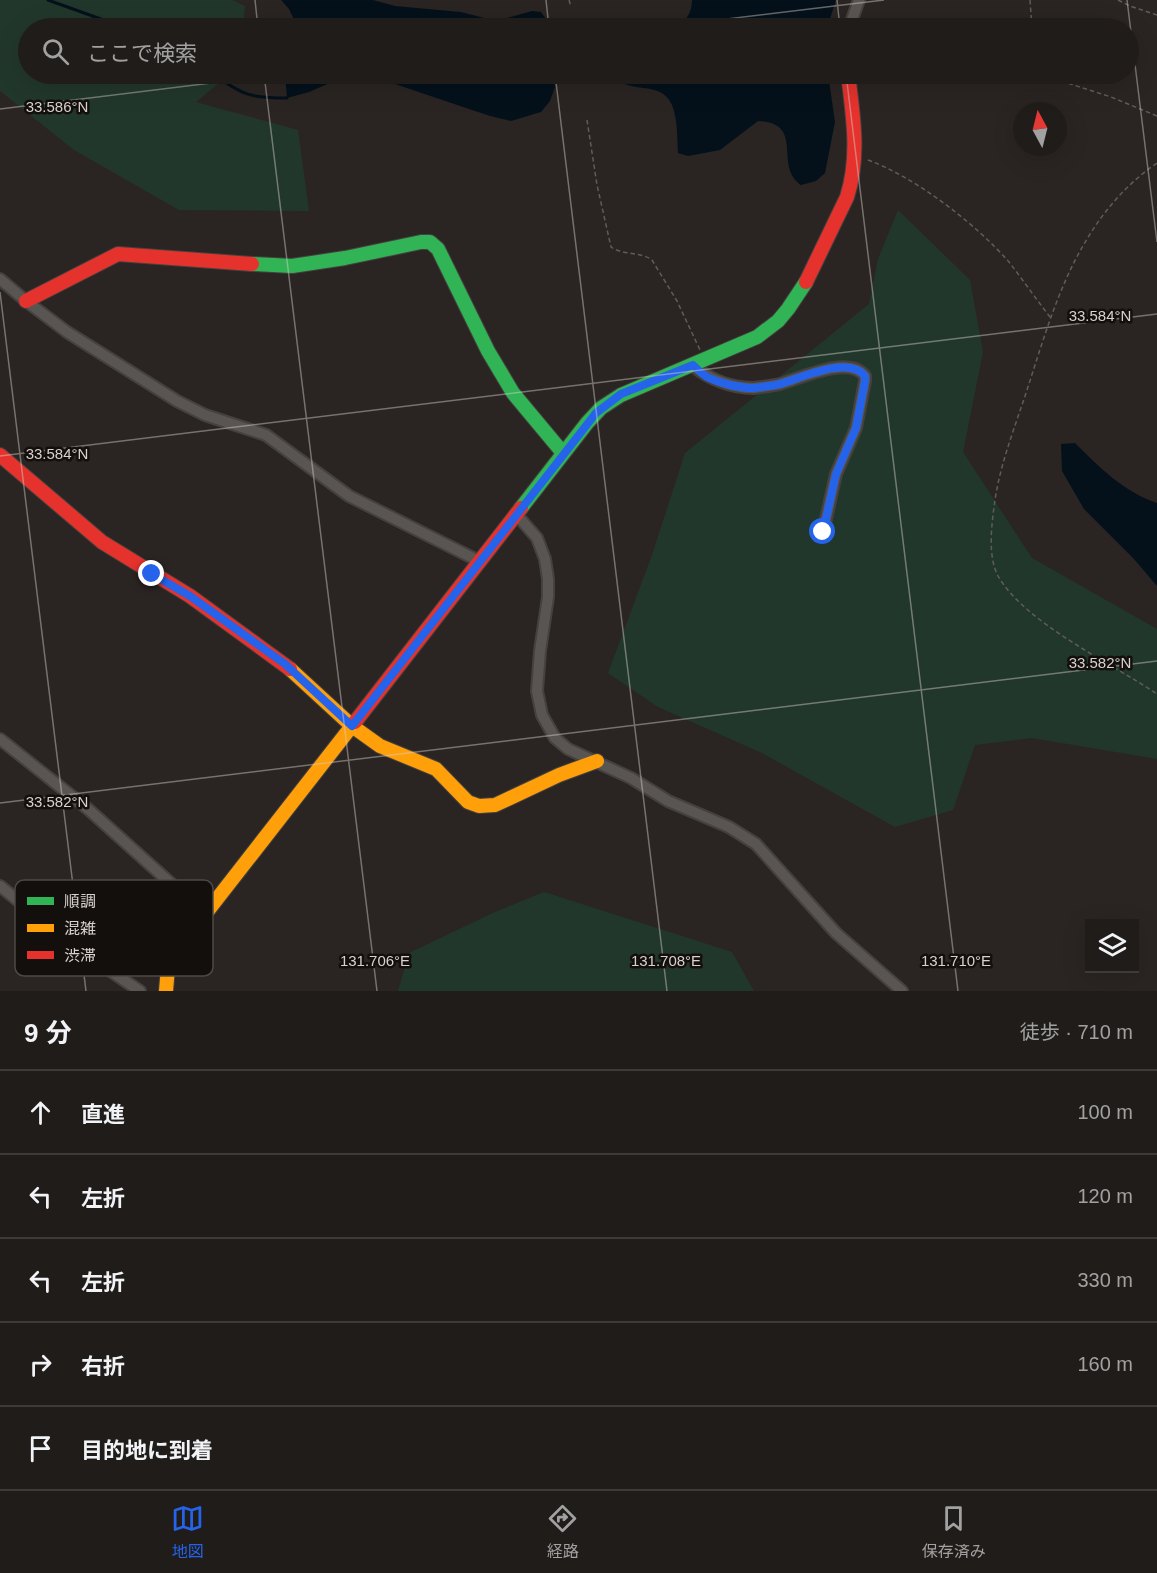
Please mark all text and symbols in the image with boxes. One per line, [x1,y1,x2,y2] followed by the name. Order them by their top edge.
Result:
[18,18,1139,84] search box
[39,35,72,68] icon: search
[87,41,197,66] text: ここで検索
[26,98,88,115] text: 33.586°N
[1013,102,1067,156] north arrow
[1069,307,1131,324] text: 33.584°N
[26,445,88,462] text: 33.584°N
[809,518,835,544] route start
[138,560,164,586] route end
[1069,654,1131,671] text: 33.582°N
[26,793,88,810] text: 33.582°N
[15,880,213,976] legend
[64,893,96,910] text: 順調
[1085,919,1139,973] map controls
[1085,919,1139,973] button: layers
[64,920,96,937] text: 混雑
[64,947,96,964] text: 渋滞
[340,952,410,969] text: 131.706°E
[631,952,701,969] text: 131.708°E
[921,952,991,969] text: 131.710°E
[24,1018,72,1048] text: 9 分
[1020,1021,1133,1043] text: 徒歩 · 710 m
[24,1096,57,1129] icon: ahead
[1077,1101,1133,1123] text: 100 m
[81,1102,125,1127] text: 直進
[24,1180,57,1213] icon: left
[1077,1185,1133,1207] text: 120 m
[81,1186,125,1211] text: 左折
[24,1264,57,1297] icon: left
[1077,1269,1133,1291] text: 330 m
[81,1270,125,1295] text: 左折
[24,1348,57,1381] icon: right
[1077,1353,1133,1375] text: 160 m
[81,1354,125,1379] text: 右折
[24,1432,57,1465] icon: arrive
[81,1438,213,1463] text: 目的地に到着
[171,1502,204,1562] tab: 地図
[546,1502,579,1562] tab: 経路
[922,1502,986,1562] tab: 保存済み

